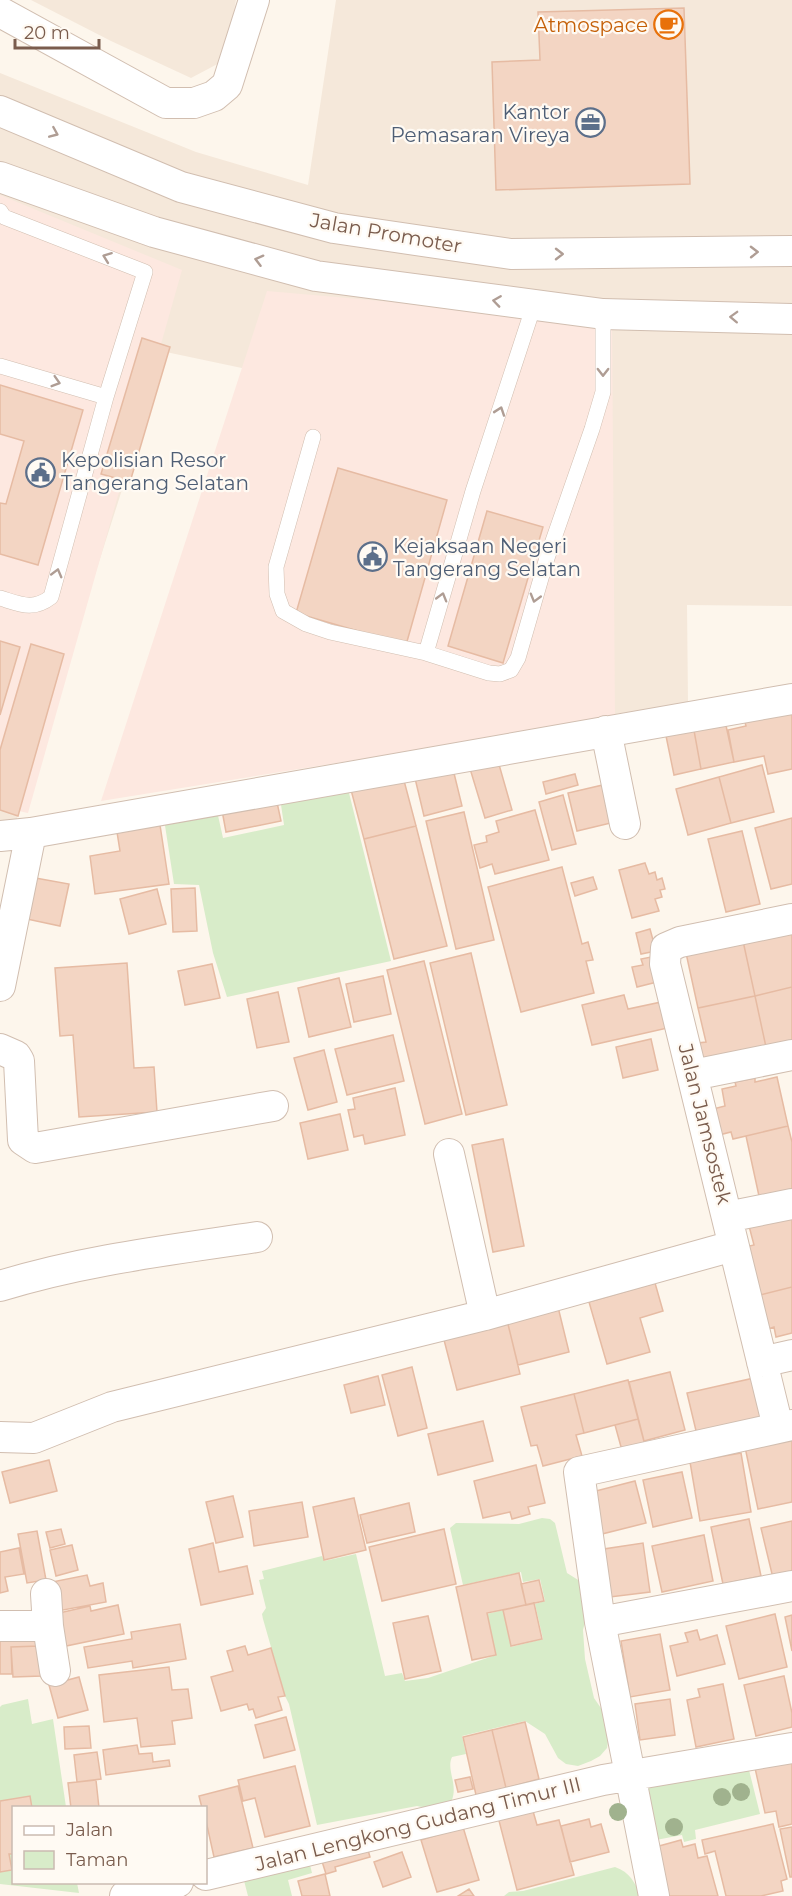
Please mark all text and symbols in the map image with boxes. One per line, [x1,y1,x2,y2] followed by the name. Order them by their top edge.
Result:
[653,9,685,41] cafe icon: Atmospace
[15,12,99,50] scale bar
[534,13,648,37] place label: Atmospace
[24,22,70,44] text: 20 m
[391,100,570,147] place label: Kantor Pemasaran Vireya
[575,107,607,139] office icon: Kantor Pemasaran Vireya
[48,126,59,138] one-way arrow
[307,208,464,258] street label: Jalan Promoter
[749,246,758,258] one-way arrow
[554,248,563,260] one-way arrow
[102,252,113,264] one-way arrow
[255,255,265,268] one-way arrow
[493,295,502,307] one-way arrow
[729,311,738,323] one-way arrow
[597,368,609,377] one-way arrow
[50,375,61,387] one-way arrow
[493,406,505,417] one-way arrow
[61,448,249,495] place label: Kepolisian Resor Tangerang Selatan
[24,456,56,488] public building icon: Kepolisian Resor Tangerang Selatan
[393,534,581,581] place label: Kejaksaan Negeri Tangerang Selatan
[356,541,388,573] public building icon: Kejaksaan Negeri Tangerang Selatan
[50,568,62,579] one-way arrow
[435,592,447,603] one-way arrow
[530,592,542,603] one-way arrow
[673,1040,737,1207] street label: Jalan Jamsostek
[252,1772,583,1876] street label: Jalan Lengkong Gudang Timur III
[12,1806,207,1884] legend
[65,1819,113,1841] text: Jalan
[66,1849,128,1871] text: Taman

